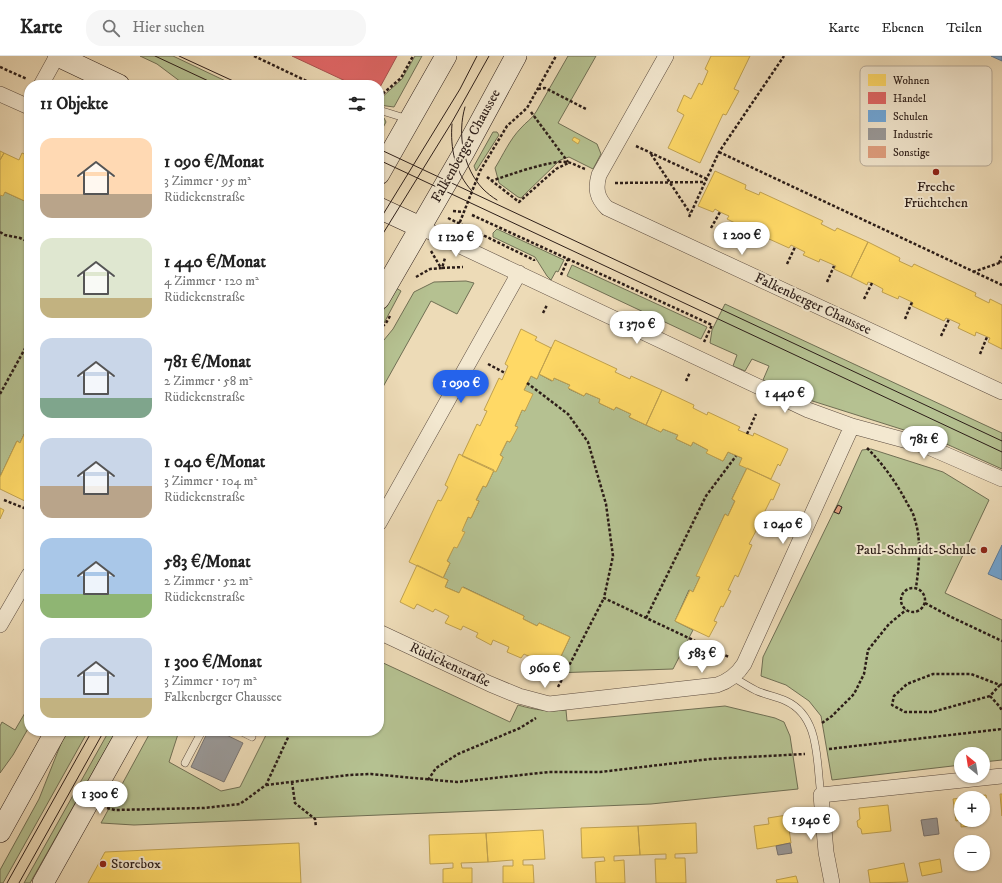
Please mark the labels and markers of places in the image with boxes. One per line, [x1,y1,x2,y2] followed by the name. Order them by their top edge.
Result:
[931,167,941,177] marker: Freche Früchtchen
[904,178,969,212] place label: Freche Früchtchen
[705,222,779,256] pin: 1 200 €
[419,224,493,258] pin: 1 120 €
[600,311,674,345] pin: 1 370 €
[424,370,498,404] pin: 1 090 €
[748,380,822,414] pin: 1 440 €
[896,426,952,460] pin: 781 €
[746,511,820,545] pin: 1 040 €
[856,541,976,559] place label: Paul-Schmidt-Schule
[979,545,989,555] marker: Paul-Schmidt-Schule
[674,640,730,674] pin: 583 €
[517,655,573,689] pin: 960 €
[63,781,137,815] pin: 1 300 €
[774,807,848,841] pin: 1 940 €
[111,855,161,873] place label: Storebox
[98,859,108,869] marker: Storebox

